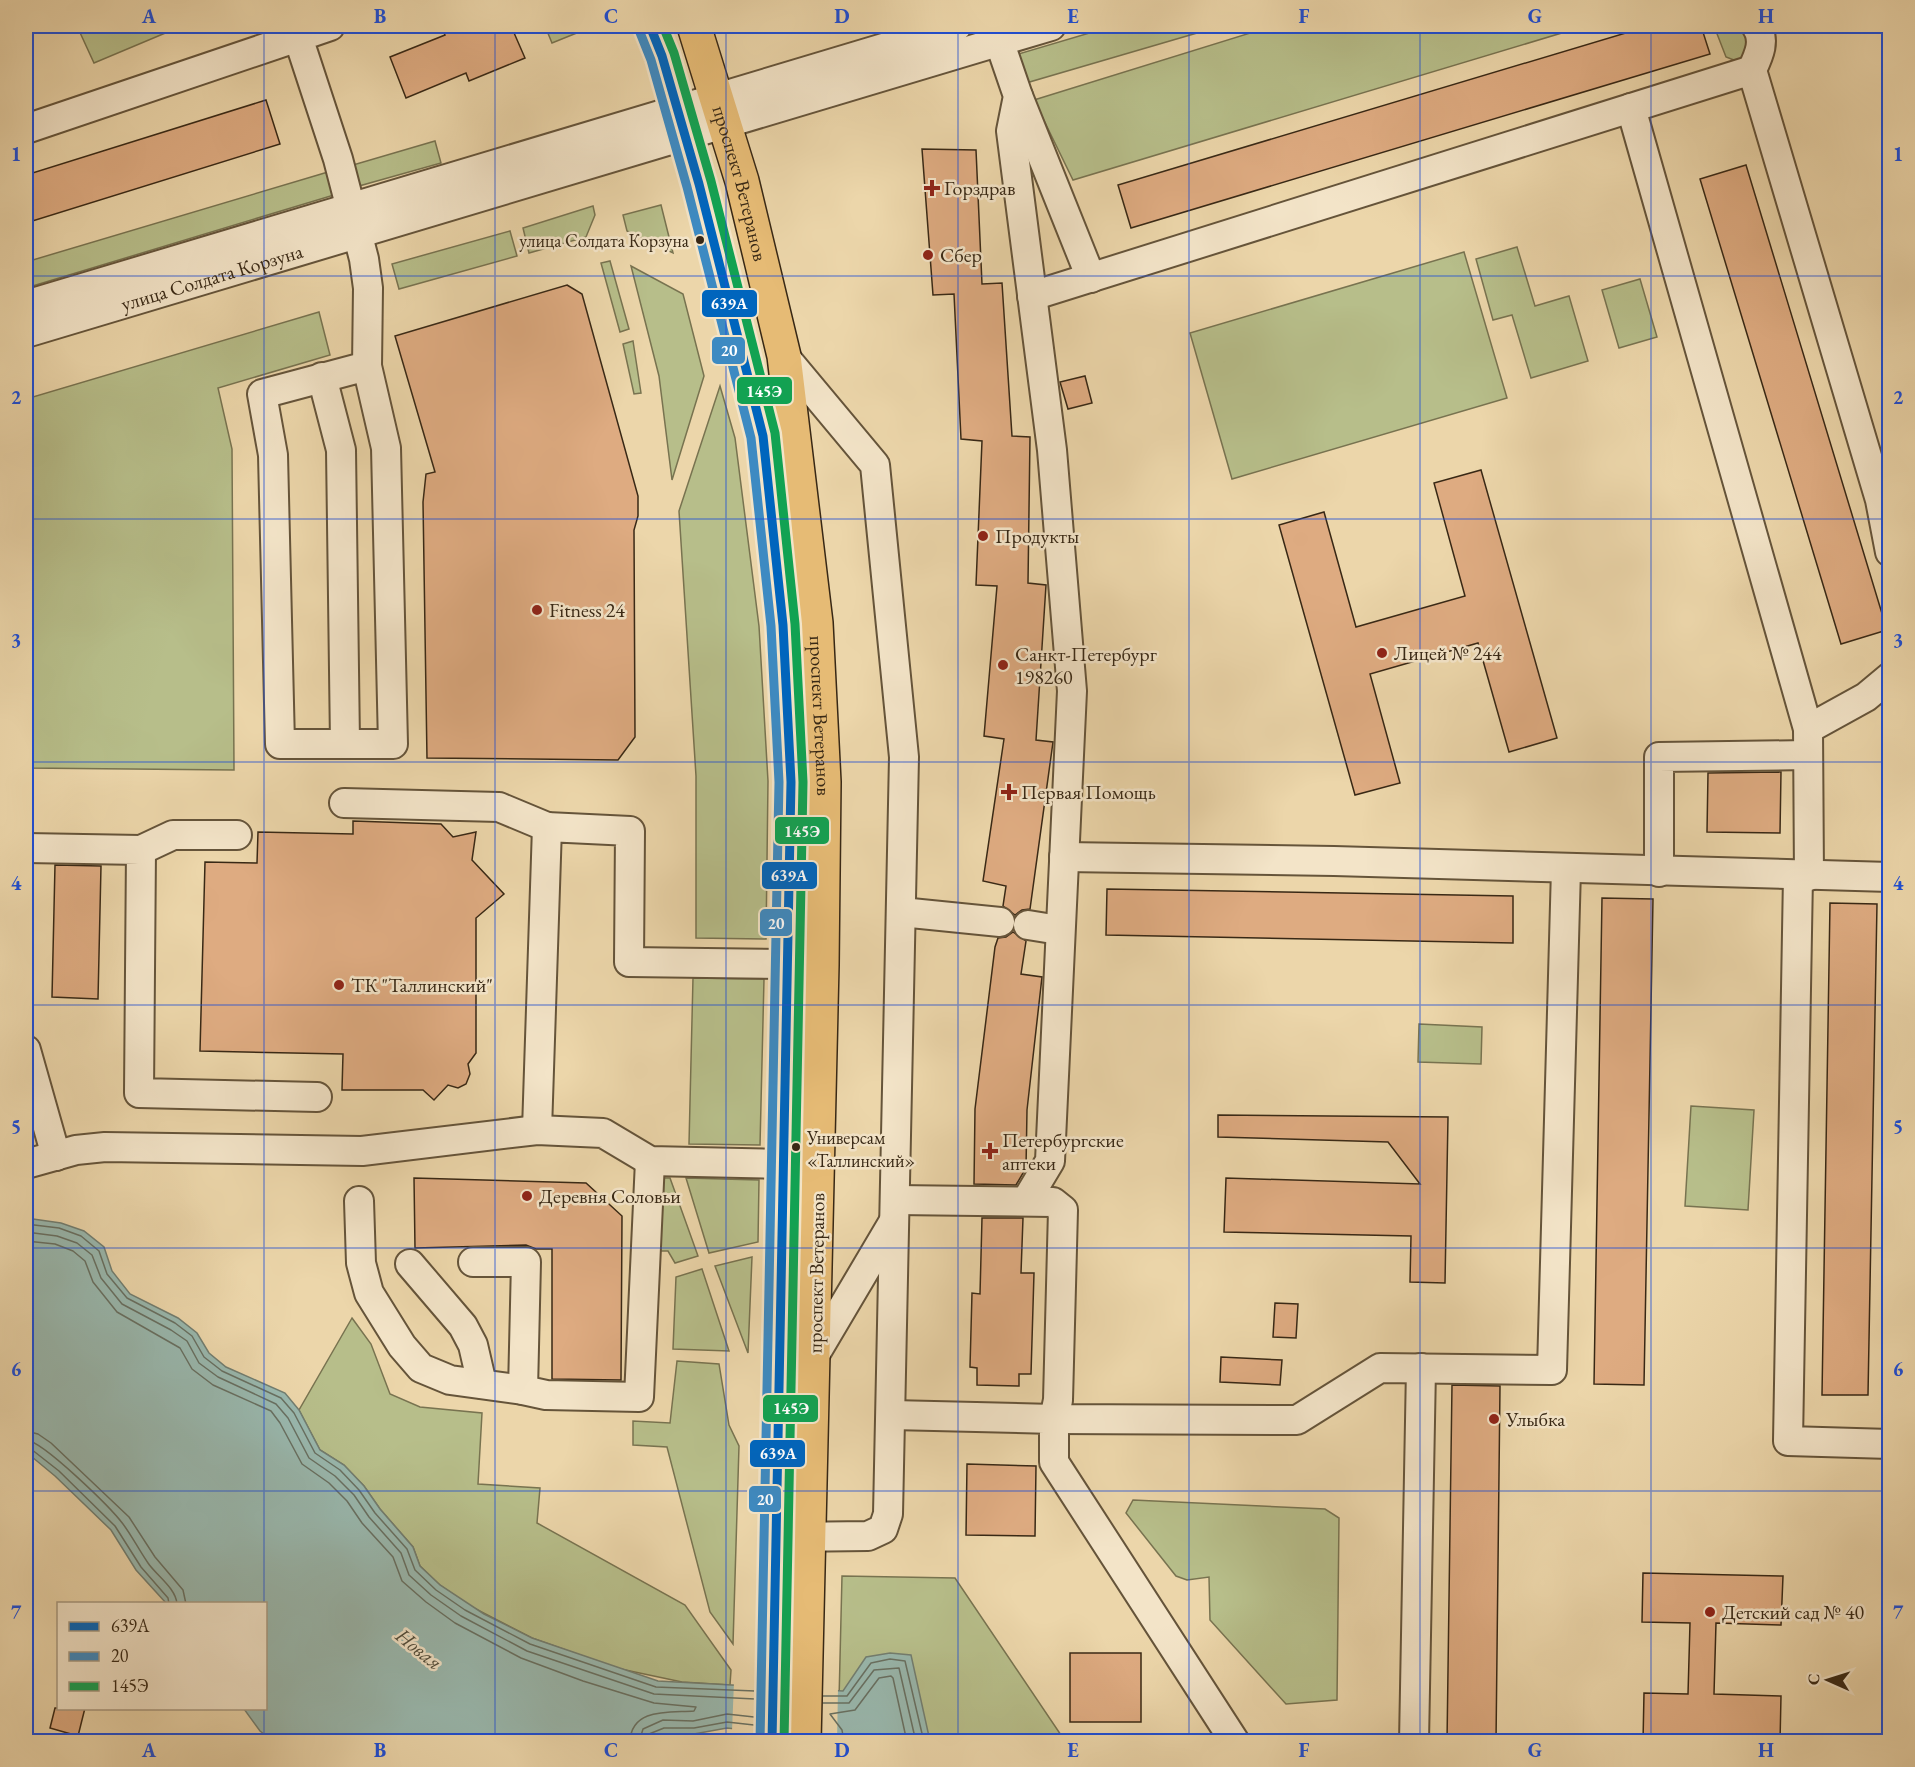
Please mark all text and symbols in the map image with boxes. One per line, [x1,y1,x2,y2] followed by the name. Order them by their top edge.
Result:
[141,3,157,29] text: A
[374,3,386,29] text: B
[604,3,618,29] text: C
[834,3,850,29] text: D
[1067,3,1079,29] text: E
[1299,3,1310,29] text: F
[1528,3,1542,29] text: G
[1758,3,1774,29] text: H
[706,102,774,264] street label: проспект Ветеранов
[11,141,21,167] text: 1
[1893,141,1903,167] text: 1
[944,175,1015,201] place label: Горздрав
[925,181,939,195] marker: Горздрав
[519,229,690,252] place label: улица Солдата Корзуна
[694,234,706,246] marker: улица Солдата Корзуна
[118,238,306,317] street label: улица Солдата Корзуна
[940,242,982,268] place label: Сбер
[921,248,935,262] marker: Сбер
[701,289,758,318] line badge: 639А
[711,293,748,314] text: 639А
[711,336,746,365] line badge: 20
[721,340,738,361] text: 20
[736,376,793,405] line badge: 145Э
[746,381,782,402] text: 145Э
[11,384,22,410] text: 2
[1893,384,1904,410] text: 2
[995,523,1079,549] place label: Продукты
[976,529,990,543] marker: Продукты
[549,597,625,623] place label: Fitness 24
[530,603,544,617] marker: Fitness 24
[11,627,21,653] text: 3
[1893,627,1903,653] text: 3
[804,635,837,796] street label: проспект Ветеранов
[1394,640,1502,666] place label: Лицей № 244
[1015,641,1157,690] place label: Санкт-Петербург 198260
[1375,646,1389,660] marker: Лицей № 244
[996,658,1010,672] marker: Санкт-Петербург 198260
[1021,779,1156,805] place label: Первая Помощь
[1002,785,1016,799] marker: Первая Помощь
[774,816,830,845] line badge: 145Э
[784,821,820,842] text: 145Э
[761,861,818,890] line badge: 639А
[771,865,808,886] text: 639А
[11,870,22,896] text: 4
[1893,870,1904,896] text: 4
[759,908,793,937] line badge: 20
[768,913,785,934] text: 20
[351,972,493,998] place label: ТК "Таллинский"
[332,978,346,992] marker: ТК "Таллинский"
[11,1113,21,1139] text: 5
[1893,1113,1903,1139] text: 5
[806,1126,915,1172] place label: Универсам «Таллинский»
[1002,1127,1124,1176] place label: Петербургские аптеки
[790,1141,802,1153] marker: Универсам «Таллинский»
[983,1144,997,1158] marker: Петербургские аптеки
[539,1183,681,1209] place label: Деревня Соловьи
[520,1189,534,1203] marker: Деревня Соловьи
[802,1193,830,1353] street label: проспект Ветеранов
[11,1356,22,1382] text: 6
[1893,1356,1904,1382] text: 6
[762,1394,819,1423] line badge: 145Э
[773,1398,809,1419] text: 145Э
[1505,1406,1565,1432] place label: Улыбка
[1487,1412,1501,1426] marker: Улыбка
[749,1439,806,1468] line badge: 639А
[760,1443,797,1464] text: 639А
[748,1485,782,1513] line badge: 20
[757,1489,774,1510] text: 20
[11,1599,22,1625] text: 7
[1722,1599,1864,1625] place label: Детский сад № 40
[1893,1599,1904,1625] text: 7
[57,1602,267,1710] legend
[1703,1605,1717,1619] marker: Детский сад № 40
[111,1614,150,1637] text: 639А
[390,1621,448,1676] water label: Новая
[111,1644,129,1667] text: 20
[1798,1650,1858,1710] north arrow
[1803,1673,1824,1685] text: С
[111,1674,149,1697] text: 145Э
[141,1737,157,1763] text: A
[374,1737,386,1763] text: B
[604,1737,618,1763] text: C
[834,1737,850,1763] text: D
[1067,1737,1079,1763] text: E
[1299,1737,1310,1763] text: F
[1528,1737,1542,1763] text: G
[1758,1737,1774,1763] text: H

